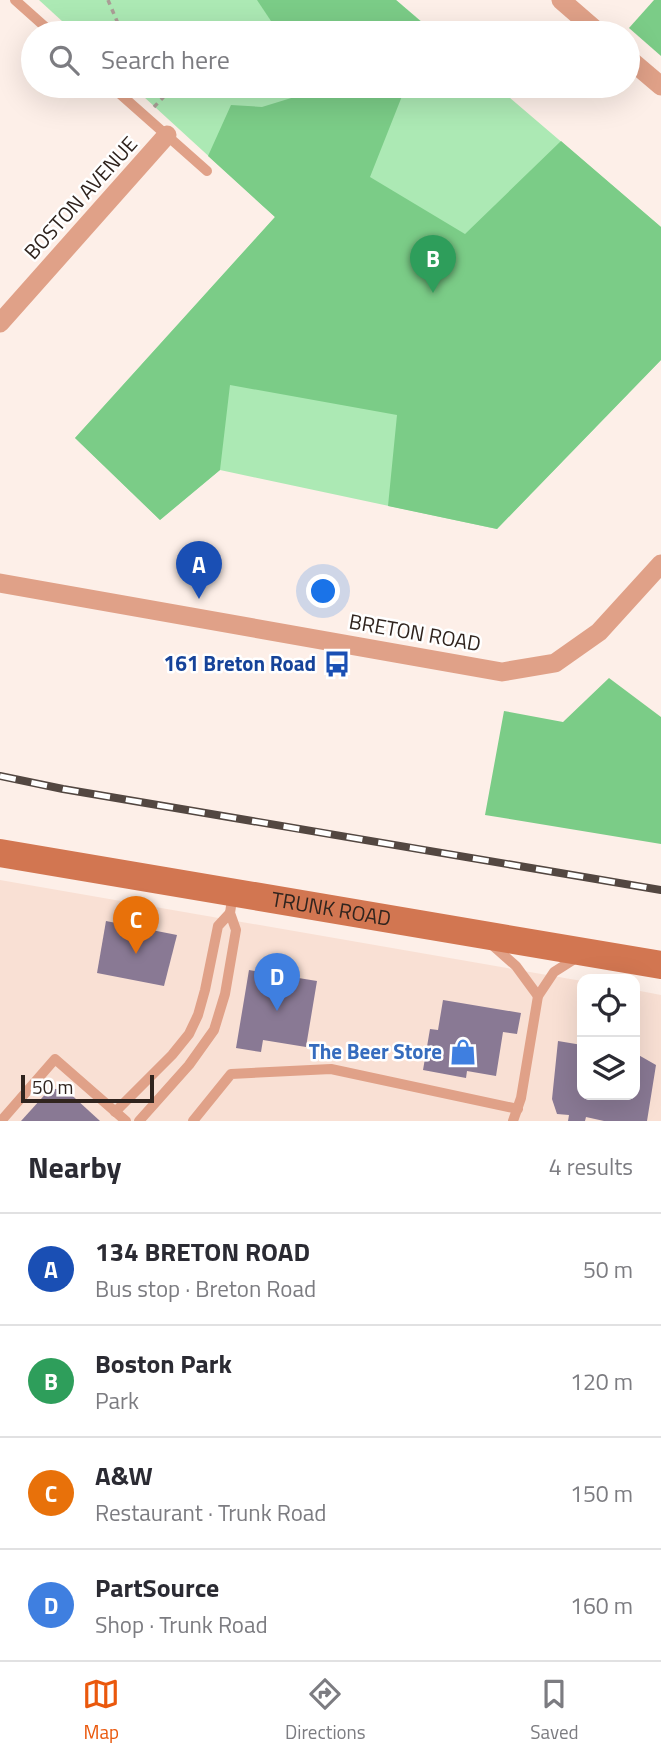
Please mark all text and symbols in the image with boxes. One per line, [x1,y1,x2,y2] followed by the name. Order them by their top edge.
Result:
[21,21,640,98] search box
[101,40,230,79] text: Search here
[45,41,83,79] icon: search
[16,128,145,266] street label: BOSTON AVENUE
[410,235,456,293] pin: B
[176,541,222,599] pin: A
[306,574,340,608] your location
[347,605,484,659] street label: BRETON ROAD
[163,647,316,679] place label: 161 Breton Road
[322,649,352,679] bus stop icon: 161 Breton Road
[269,882,394,934] street label: TRUNK ROAD
[113,896,159,954] pin: C
[254,953,300,1011] pin: D
[577,974,640,1100] map controls
[577,974,640,1037] button: locate
[309,1035,442,1067] place label: The Beer Store
[448,1037,478,1067] shop icon: The Beer Store
[577,1037,640,1100] button: layers
[21,1072,154,1104] scale bar
[32,1072,73,1101] text: 50 m
[28,1144,121,1190] text: Nearby
[549,1149,633,1184] text: 4 results
[95,1232,310,1271] text: 134 BRETON ROAD
[44,1252,58,1287] text: A
[583,1252,633,1287] text: 50 m
[95,1271,316,1306] text: Bus stop · Breton Road
[95,1344,232,1383] text: Boston Park
[44,1364,58,1399] text: B
[570,1364,633,1399] text: 120 m
[95,1383,139,1418] text: Park
[95,1456,153,1495] text: A&W
[45,1476,57,1511] text: C
[570,1476,633,1511] text: 150 m
[95,1495,327,1530] text: Restaurant · Trunk Road
[95,1568,219,1607] text: PartSource
[44,1588,58,1623] text: D
[570,1588,633,1623] text: 160 m
[95,1607,268,1642] text: Shop · Trunk Road
[82,1675,120,1746] tab: Map
[285,1675,366,1746] tab: Directions
[530,1675,579,1746] tab: Saved

